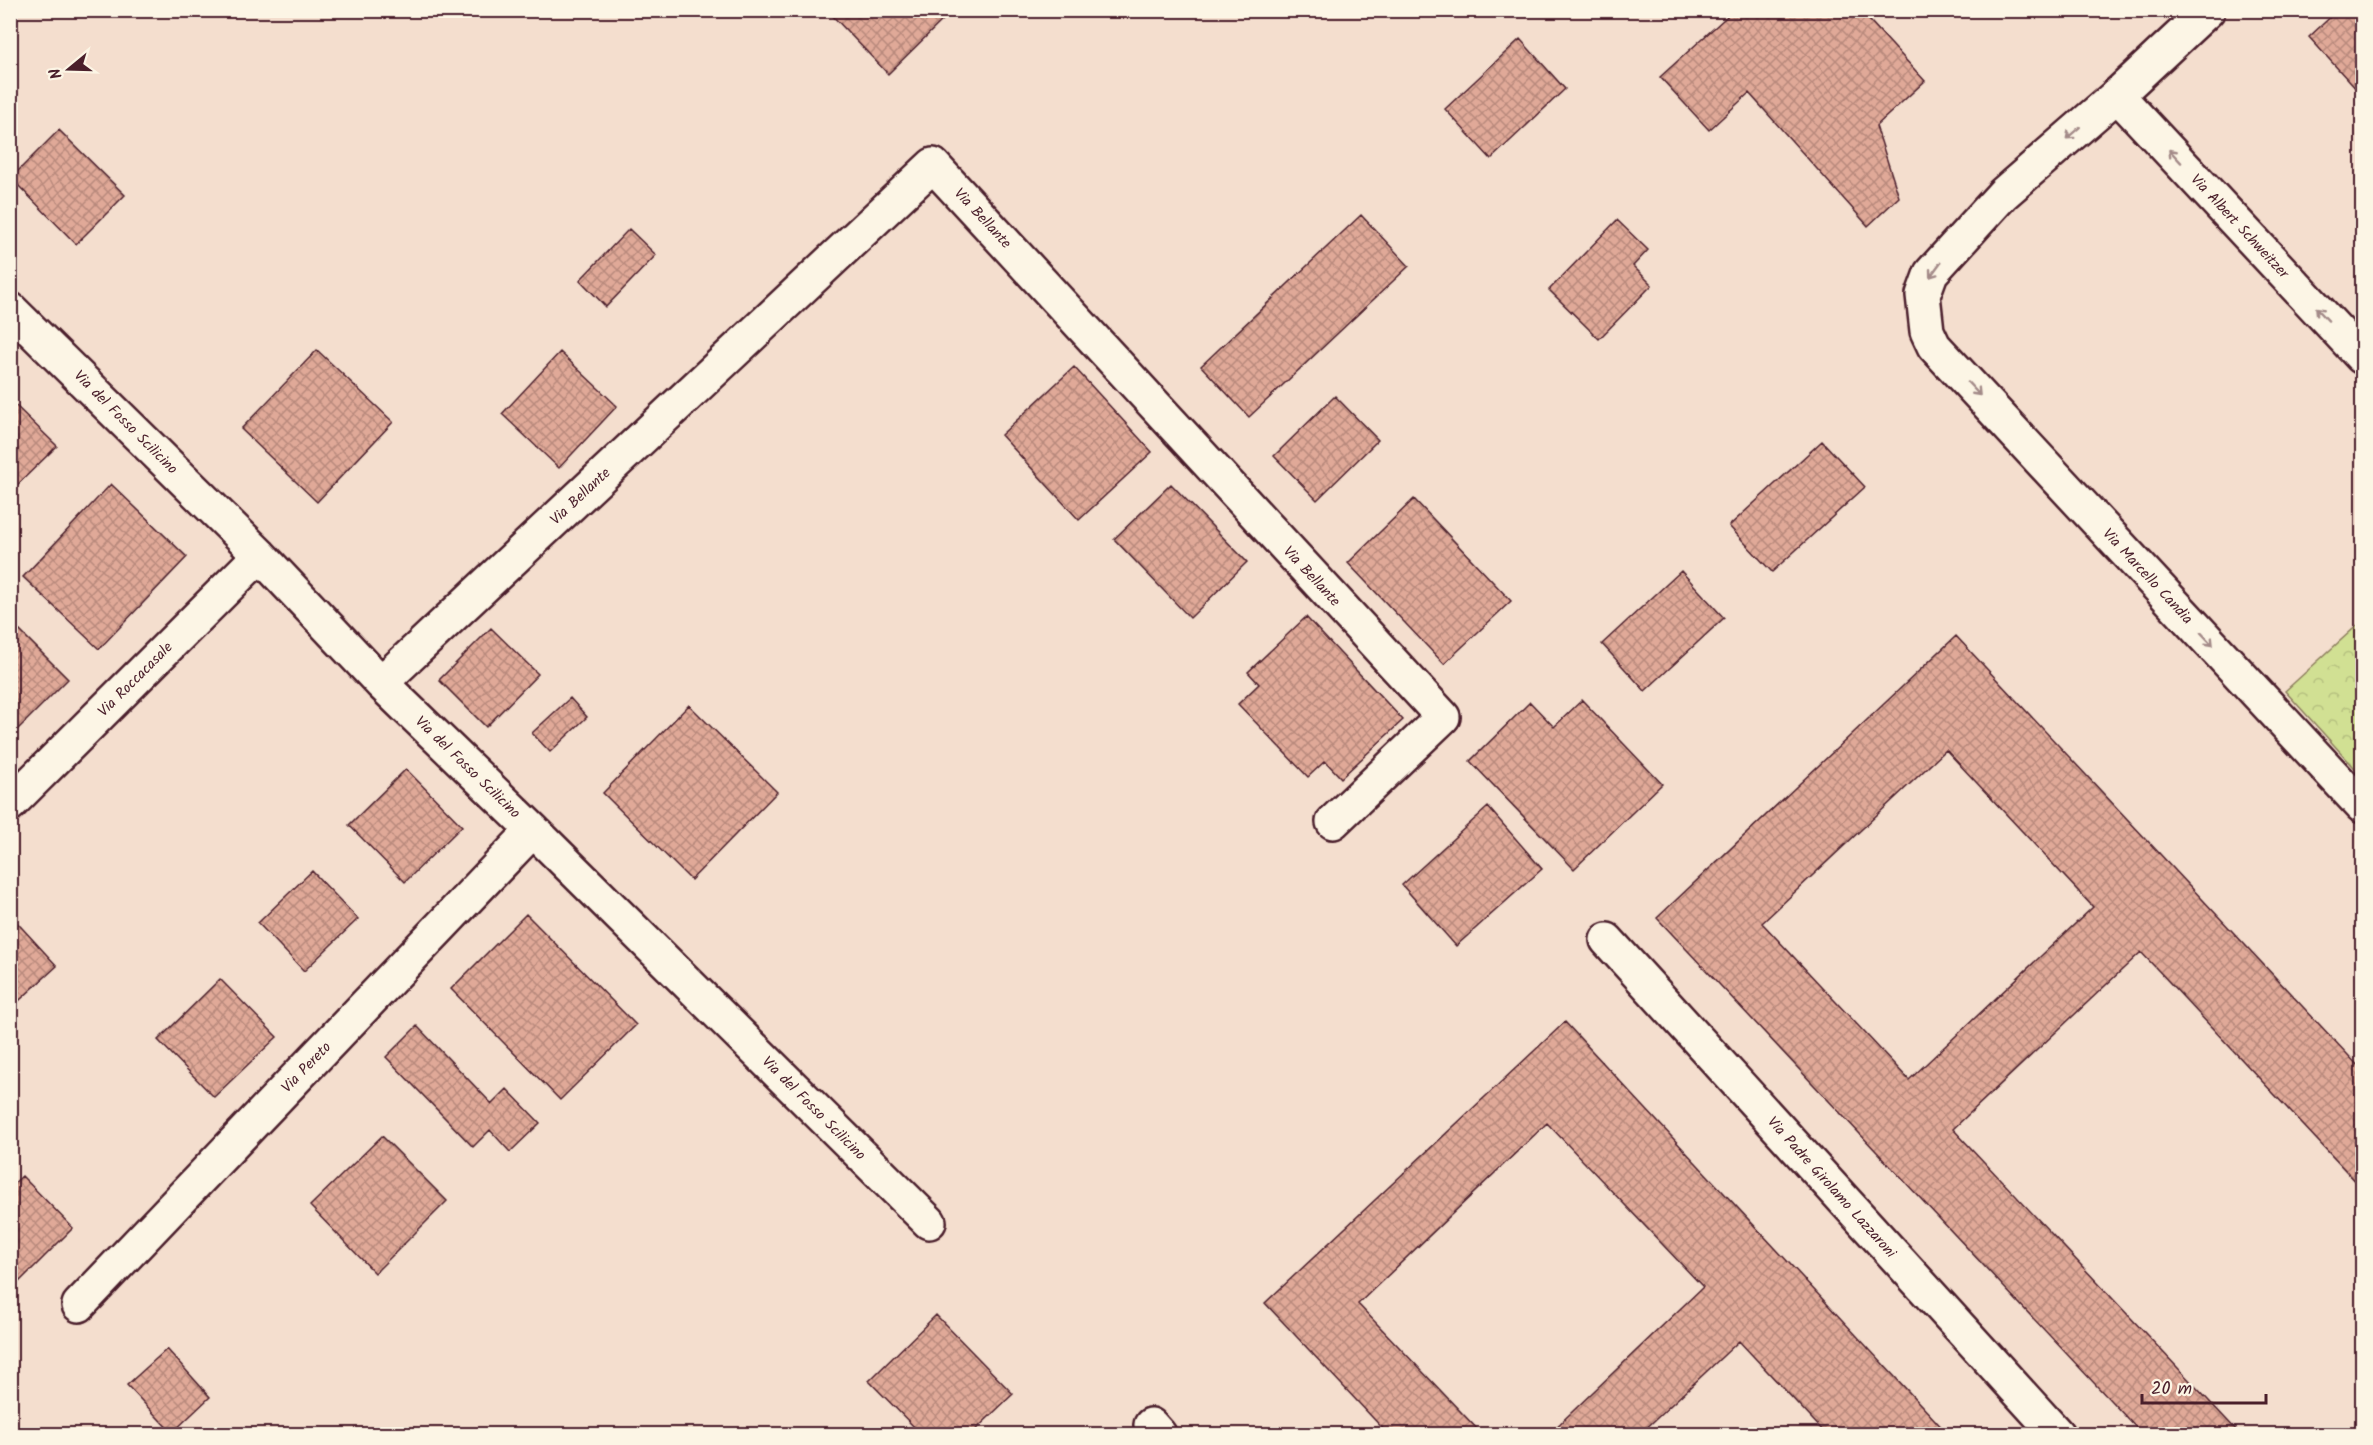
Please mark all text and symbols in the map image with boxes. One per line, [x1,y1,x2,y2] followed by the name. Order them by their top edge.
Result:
[39,39,99,99] north arrow
[43,65,70,82] text: N
[2065,126,2080,140] one-way arrow
[2167,149,2182,164] one-way arrow
[2184,169,2295,285] street label: Via Albert Schweitzer
[948,183,1017,255] street label: Via Bellante
[1929,262,1941,278] one-way arrow
[2316,307,2330,322] one-way arrow
[68,365,183,481] street label: Via del Fosso Scilicino
[1967,381,1981,396] one-way arrow
[545,462,617,531] street label: Via Bellante
[2096,523,2198,630] street label: Via Marcello Candia
[1277,541,1346,613] street label: Via Bellante
[2200,631,2214,646] one-way arrow
[93,636,179,723] street label: Via Roccacasale
[409,711,526,825] street label: Via del Fosso Scilicino
[276,1036,338,1099] street label: Via Pereto
[756,1051,871,1167] street label: Via del Fosso Scilicino
[1761,1111,1903,1265] street label: Via Padre Girolamo Lazzaroni
[2142,1367,2266,1405] scale bar
[2151,1375,2192,1404] text: 20 m

